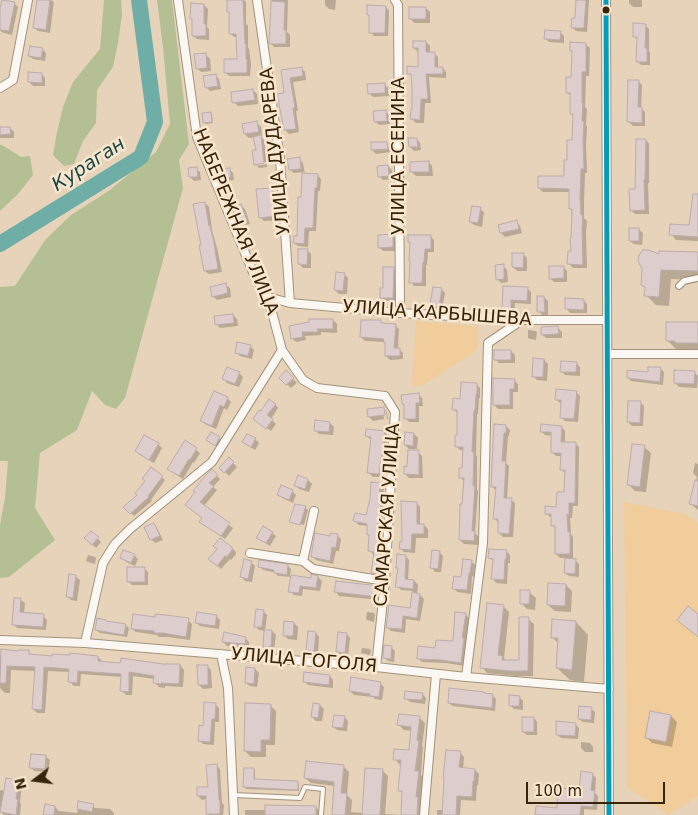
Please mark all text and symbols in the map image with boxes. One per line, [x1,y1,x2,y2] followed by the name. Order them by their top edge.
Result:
[601,5,611,15] unlabelled marker
[256,66,296,236] street label: УЛИЦА ДУДАРЕВА
[388,77,410,235] street label: УЛИЦА ЕСЕНИНА
[188,125,282,319] street label: НАБЕРЕЖНАЯ УЛИЦА
[48,133,130,197] water label: Кураган
[342,297,532,331] street label: УЛИЦА КАРБЫШЕВА
[371,423,405,607] street label: САМАРСКАЯ УЛИЦА
[230,644,378,678] street label: УЛИЦА ГОГОЛЯ
[10,755,60,805] north arrow
[528,772,667,804] scale bar
[11,776,30,792] text: N
[534,782,582,800] text: 100 m

